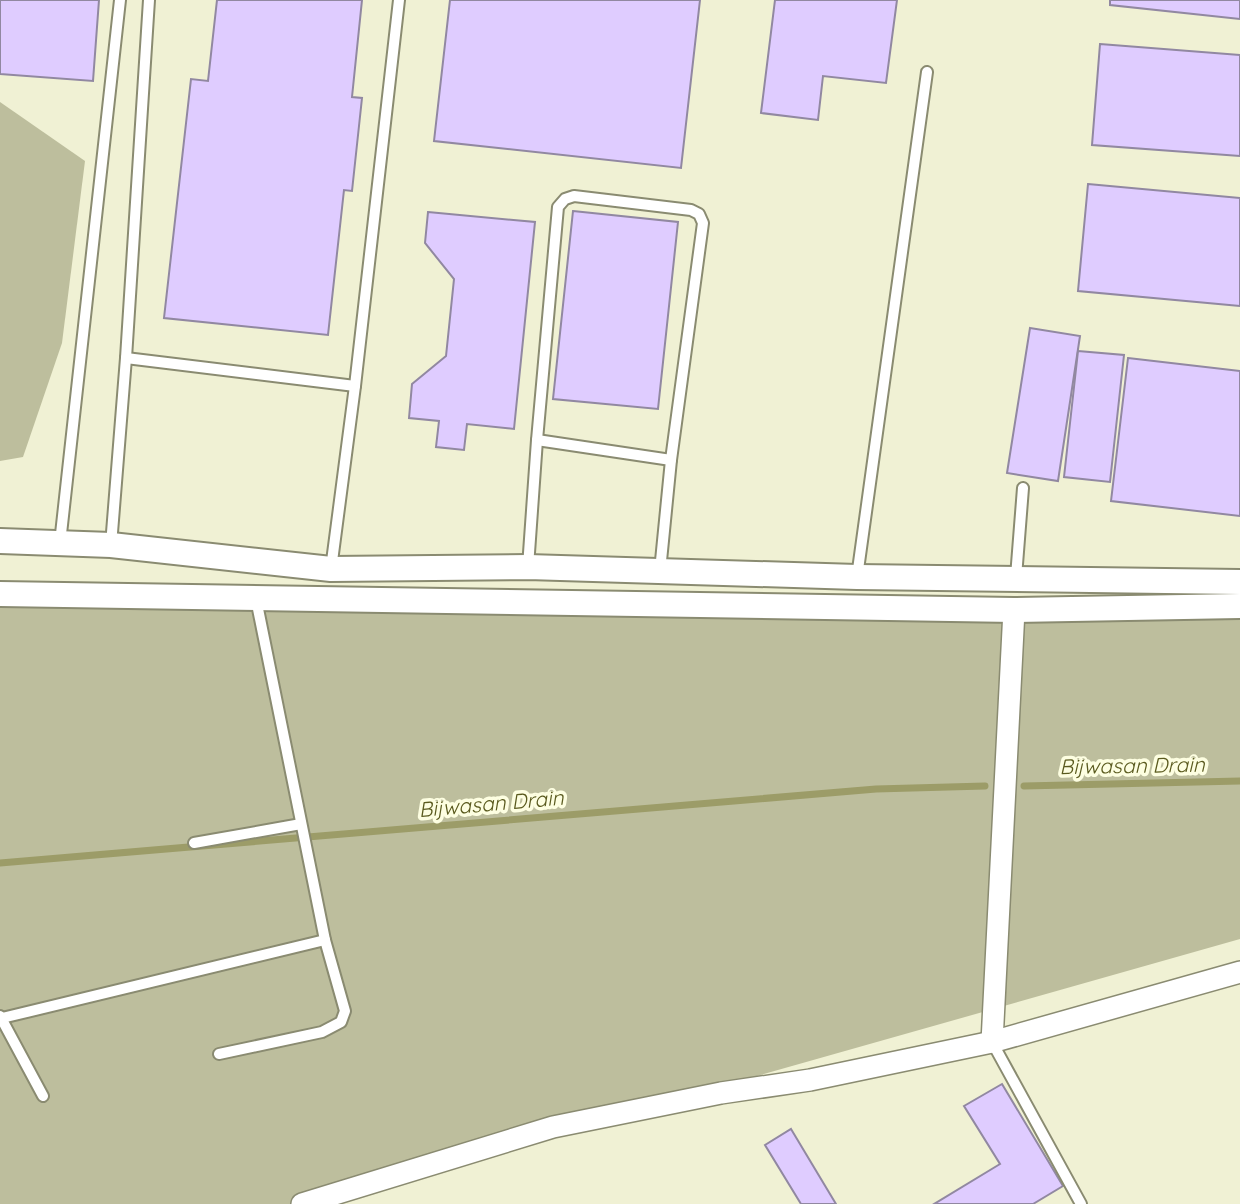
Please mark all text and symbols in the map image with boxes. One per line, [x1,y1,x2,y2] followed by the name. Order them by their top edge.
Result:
[1059,751,1206,779] water label: Bijwasan Drain
[417,784,565,822] water label: Bijwasan Drain

